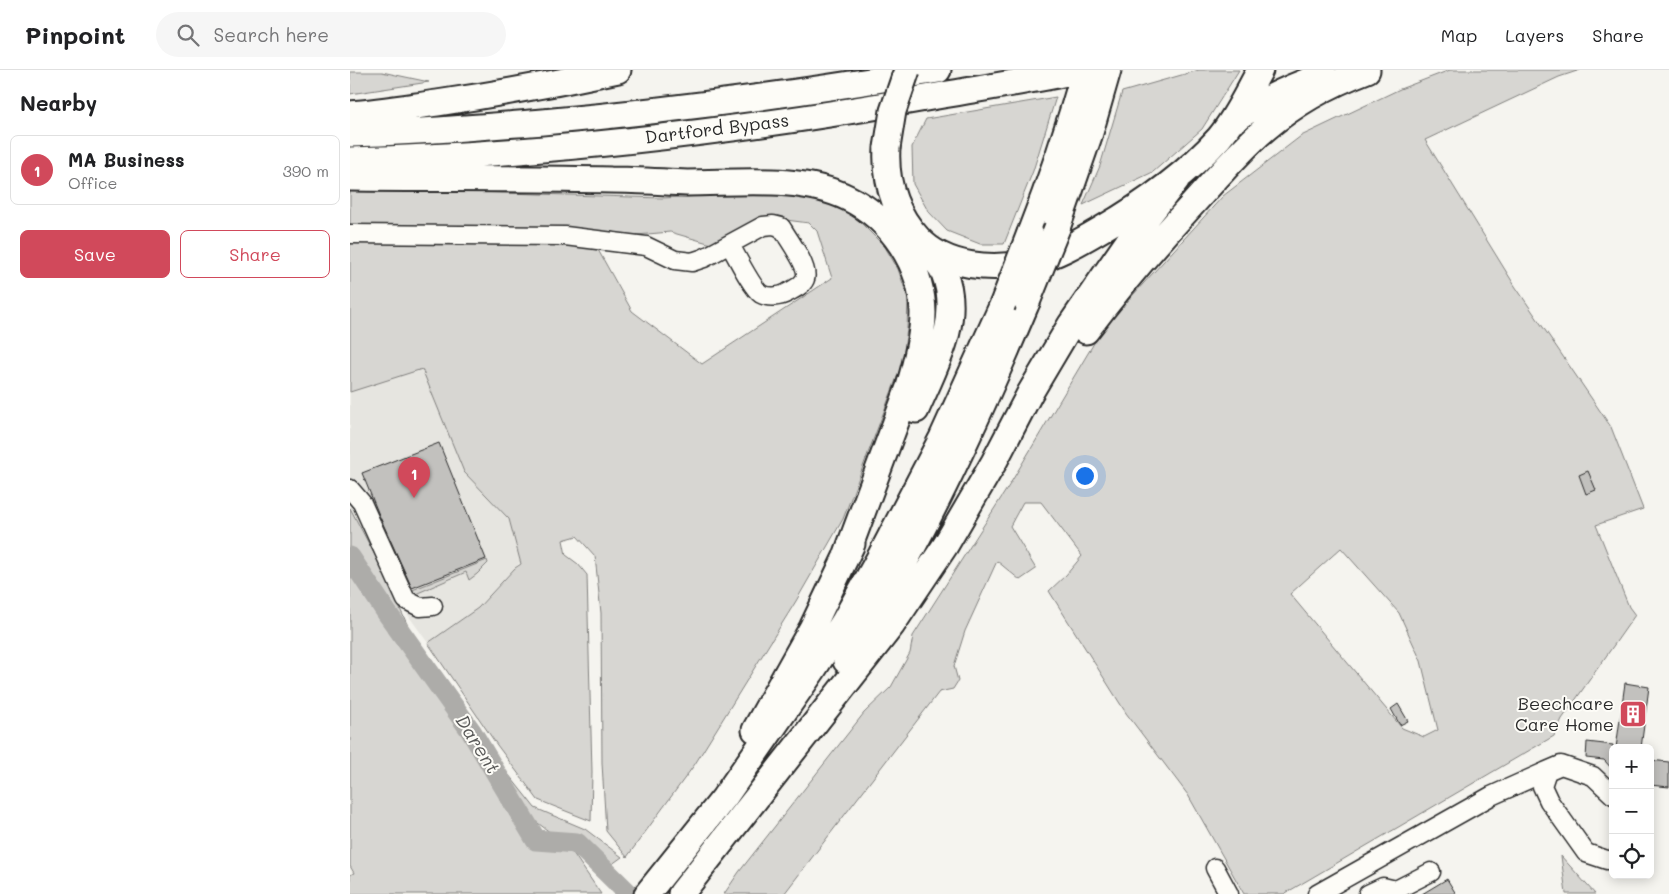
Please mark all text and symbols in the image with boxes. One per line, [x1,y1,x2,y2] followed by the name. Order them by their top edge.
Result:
[156,12,506,57] search box
[25,19,126,50] text: Pinpoint
[174,21,202,49] icon: search
[214,22,329,47] text: Search here
[1441,23,1477,47] text: Map
[1505,23,1564,47] text: Layers
[1592,23,1644,47] text: Share
[20,89,97,116] text: Nearby
[644,107,790,149] street label: Dartford Bypass
[68,147,185,172] text: MA Business
[33,160,41,181] text: 1
[282,160,329,181] text: 390 m
[68,172,117,193] text: Office
[20,230,170,278] button: Save
[180,230,330,278] button: Share
[398,457,430,498] pin: 1
[1072,463,1098,489] your location
[1515,691,1614,736] place label: Beechcare Care Home
[1618,699,1648,729] building icon: Beechcare Care Home
[451,710,506,778] water label: Darent
[1609,744,1654,879] map controls
[1609,744,1654,789] button: +
[1609,789,1654,834] button: −
[1609,834,1654,879] button: locate

